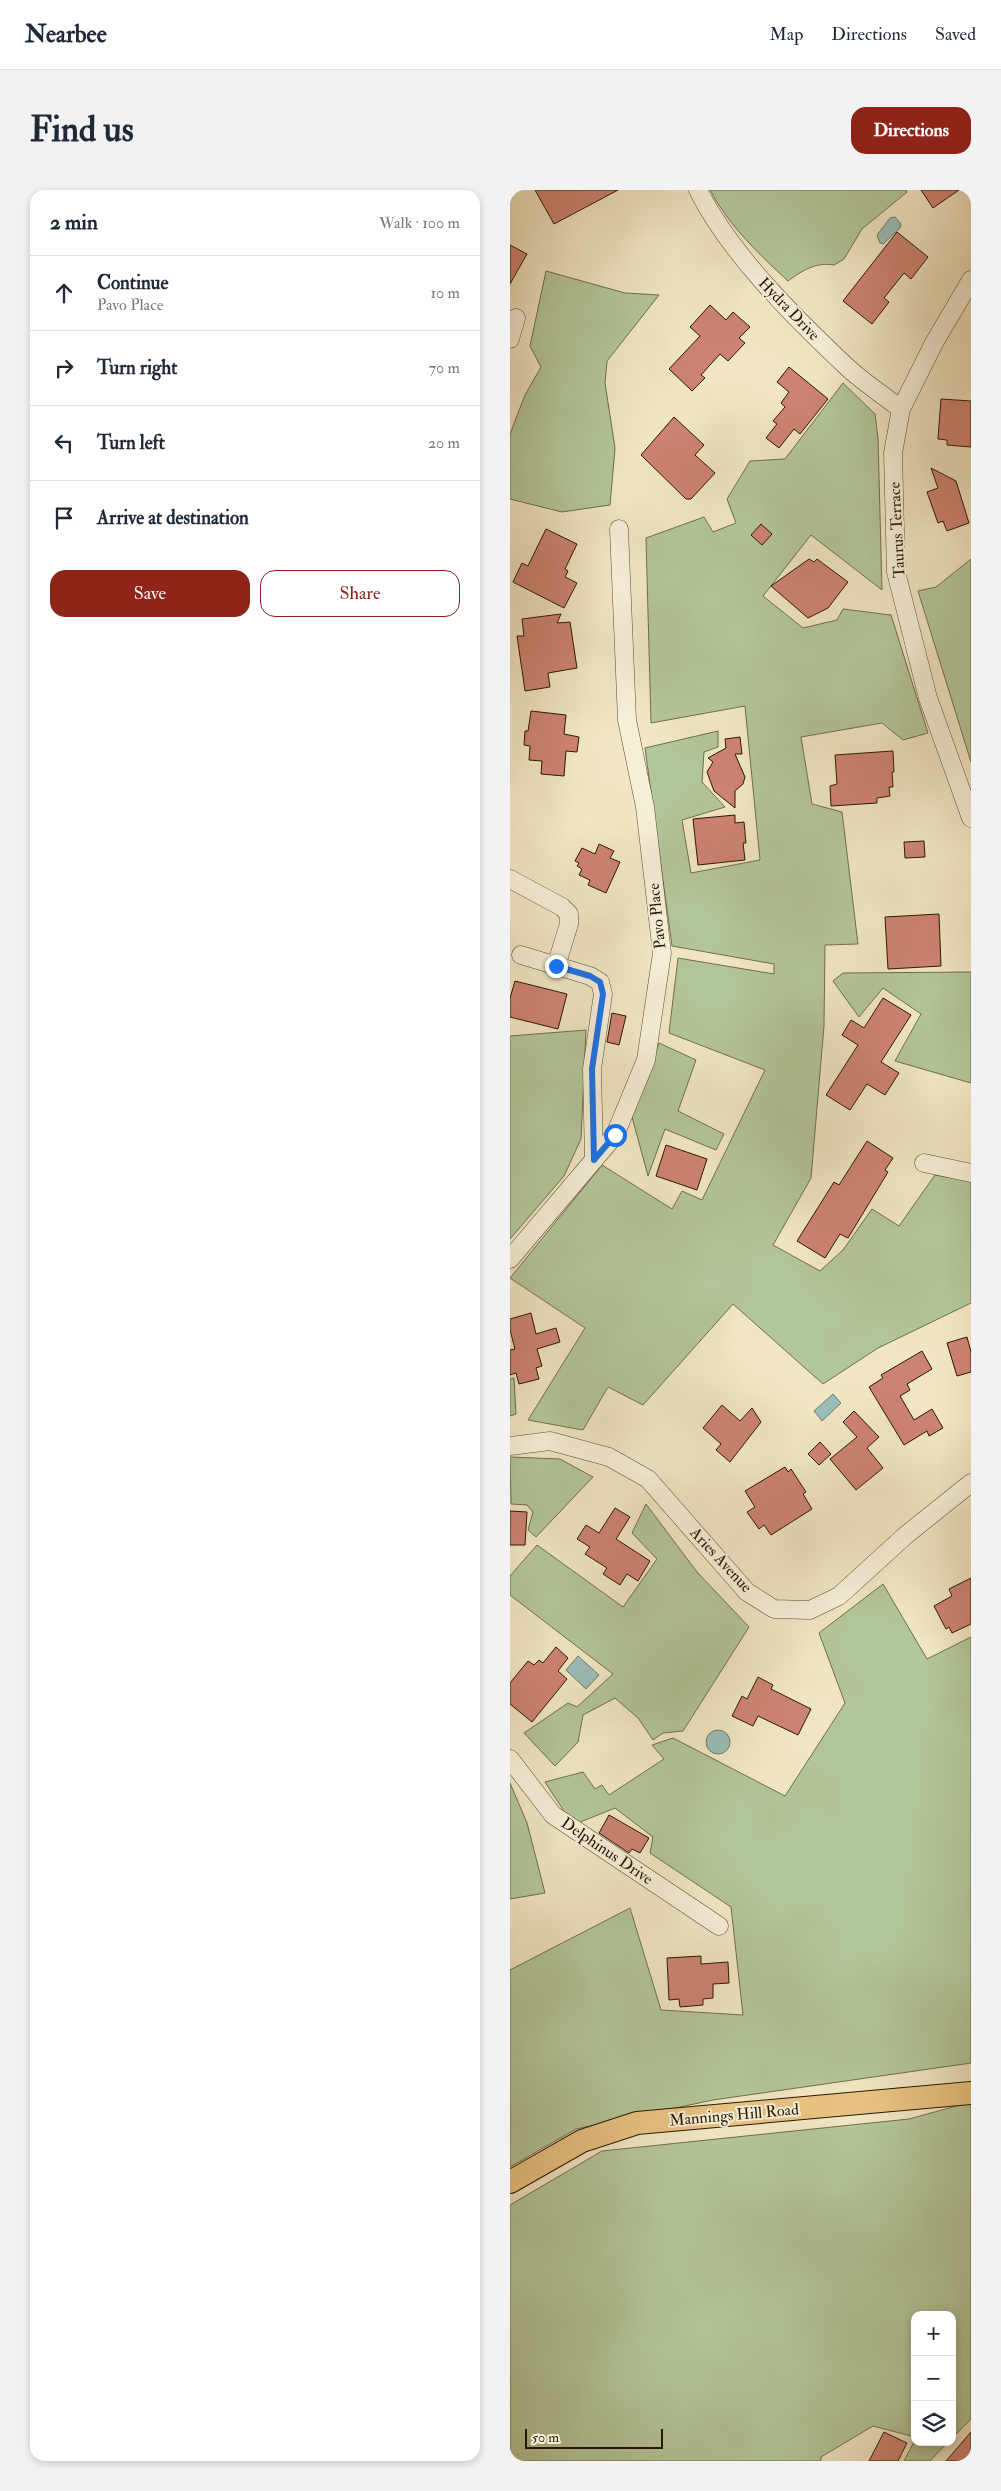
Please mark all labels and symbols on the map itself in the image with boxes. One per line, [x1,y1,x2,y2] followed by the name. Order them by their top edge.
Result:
[754,273,824,345] street label: Hydra Drive
[884,481,910,579] street label: Taurus Terrace
[644,882,670,950] street label: Pavo Place
[545,955,568,978] route end
[604,1124,627,1147] route start
[685,1522,757,1597] street label: Aries Avenue
[557,1813,657,1890] street label: Delphinus Drive
[668,2099,800,2131] street label: Mannings Hill Road
[525,2426,662,2449] scale bar

